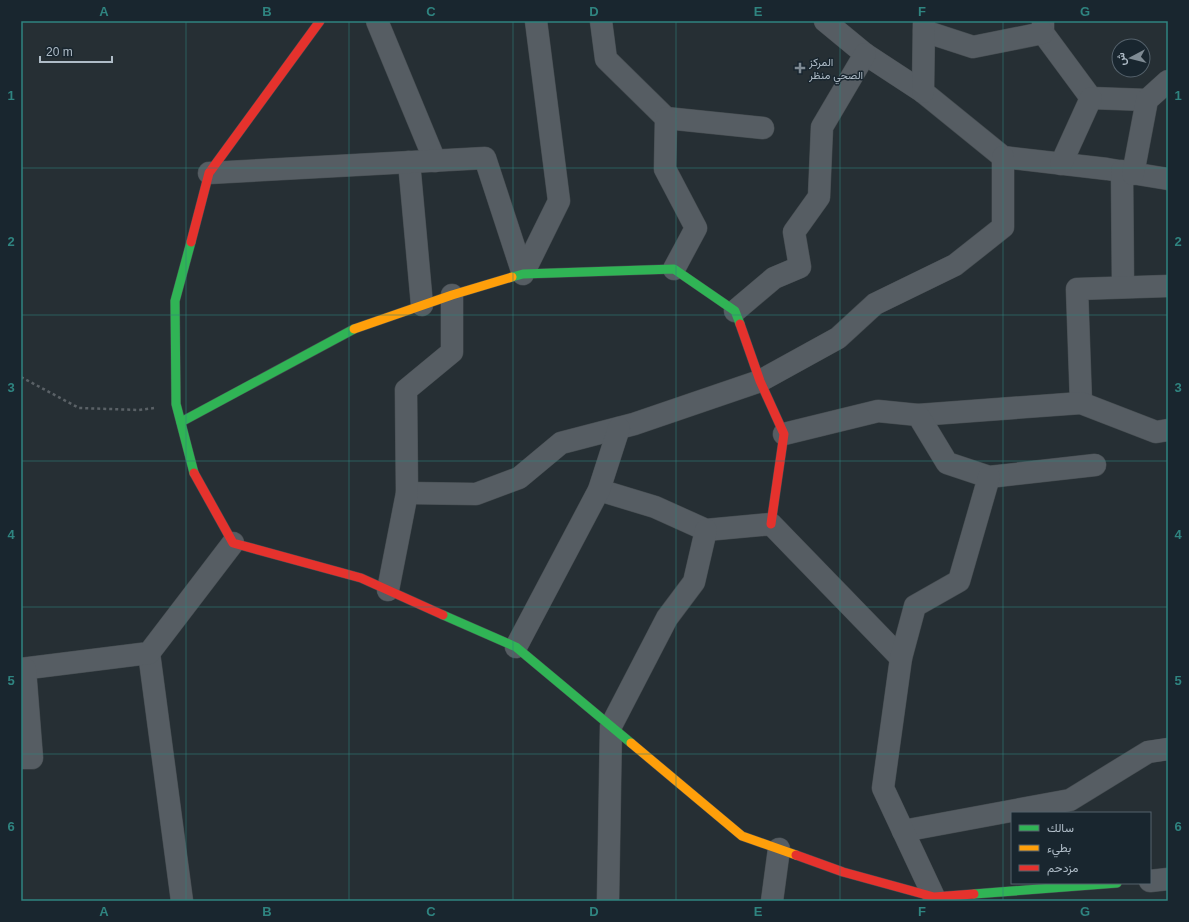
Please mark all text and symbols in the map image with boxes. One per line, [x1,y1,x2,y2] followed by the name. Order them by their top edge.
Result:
[99,4,109,19] text: A
[262,4,272,19] text: B
[426,4,436,19] text: C
[589,4,599,19] text: D
[754,4,763,19] text: E
[918,4,926,19] text: F
[1080,4,1090,19] text: G
[40,38,112,64] scale bar
[1111,38,1151,78] north arrow
[46,45,73,59] text: 20 m
[1114,52,1129,67] text: ش
[808,56,863,85] place label: المركز الصحي منظر
[794,62,806,74] marker: المركز الصحي منظر
[7,88,15,103] text: 1
[1174,88,1182,103] text: 1
[7,234,15,249] text: 2
[1174,234,1182,249] text: 2
[7,380,15,395] text: 3
[1174,380,1182,395] text: 3
[7,527,15,542] text: 4
[1174,527,1182,542] text: 4
[7,673,15,688] text: 5
[1174,673,1182,688] text: 5
[1011,812,1151,884] legend
[7,819,15,834] text: 6
[1174,819,1182,834] text: 6
[1047,821,1074,835] text: سالك
[1047,841,1071,858] text: بطيء
[1047,861,1078,876] text: مزدحم
[99,904,109,919] text: A
[262,904,272,919] text: B
[426,904,436,919] text: C
[589,904,599,919] text: D
[754,904,763,919] text: E
[918,904,926,919] text: F
[1080,904,1090,919] text: G

